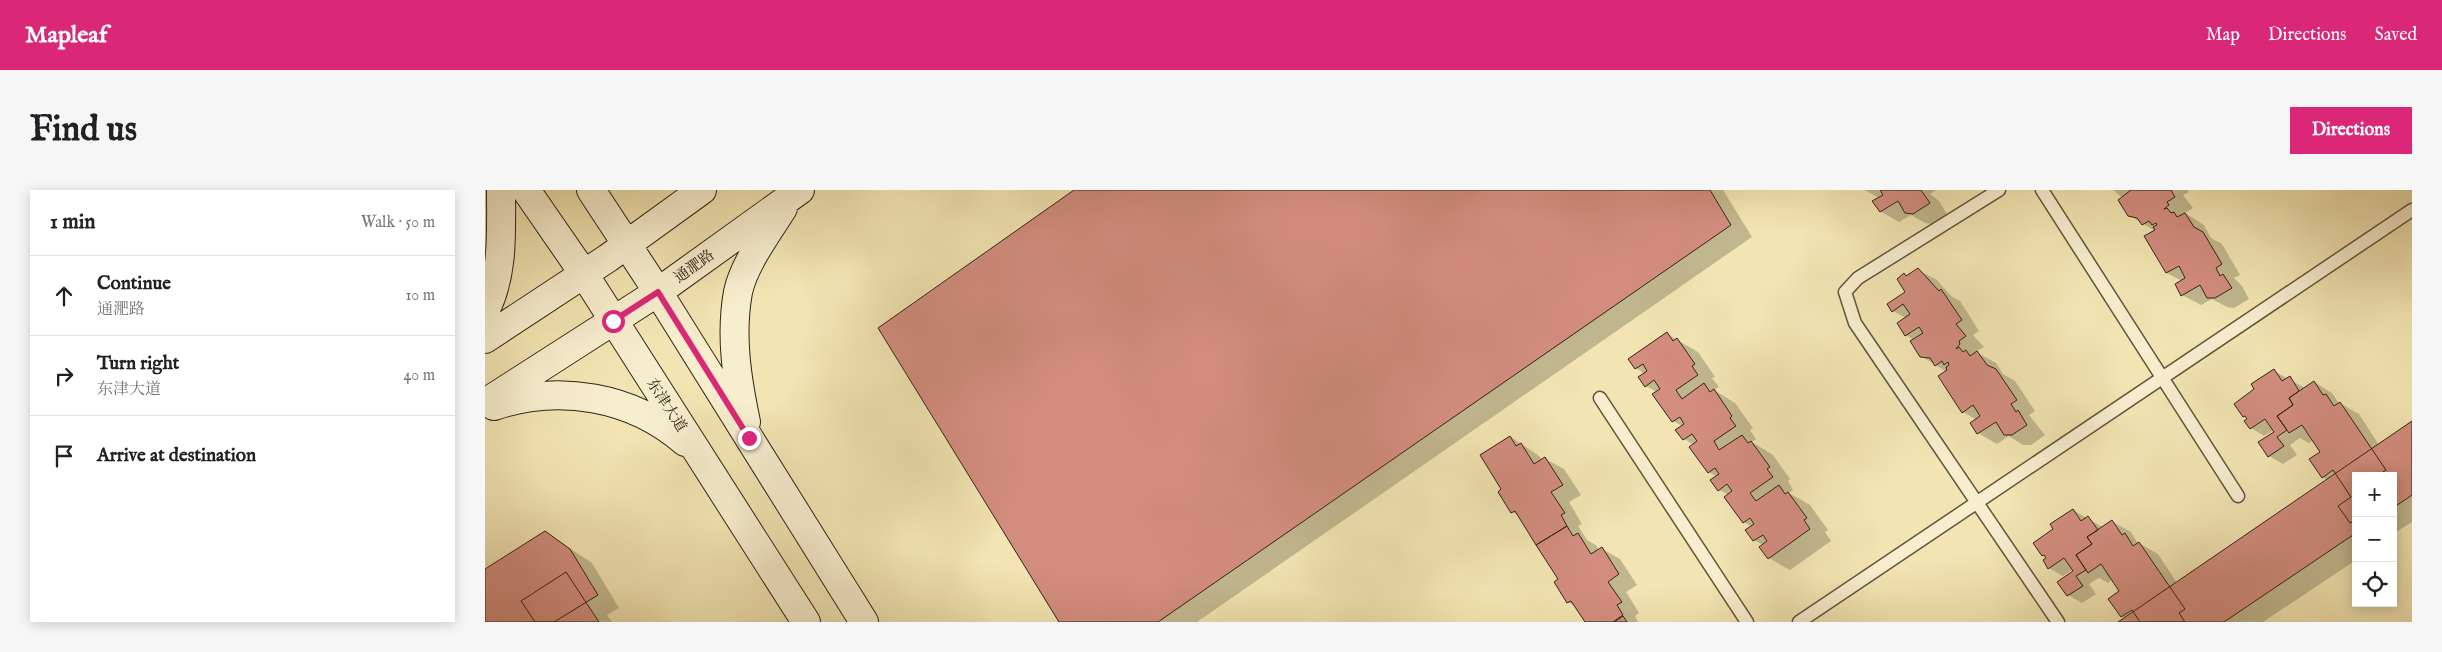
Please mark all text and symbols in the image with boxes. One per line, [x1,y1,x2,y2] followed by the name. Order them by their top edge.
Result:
[25,20,107,51] text: Mapleaf
[2206,24,2240,47] text: Map
[2268,24,2346,47] text: Directions
[2374,24,2417,47] text: Saved
[2290,107,2412,154] button: Directions
[30,108,137,153] text: Find us
[50,209,95,236] text: 1 min
[361,213,435,233] text: Walk · 50 m
[671,245,718,287] street label: 通淝路
[97,272,171,296] text: Continue
[50,282,78,310] icon: ahead
[405,286,435,306] text: 10 m
[97,300,145,320] text: 通淝路
[602,310,625,333] route start
[97,352,179,376] text: Turn right
[50,362,78,390] icon: right
[403,366,435,386] text: 40 m
[642,375,691,436] street label: 东津大道
[97,380,161,400] text: 东津大道
[738,427,761,450] route end
[50,442,78,470] icon: arrive
[97,444,256,468] text: Arrive at destination
[2352,472,2397,607] map controls
[2352,472,2397,517] button: +
[2352,517,2397,562] button: −
[2352,562,2397,607] button: locate

